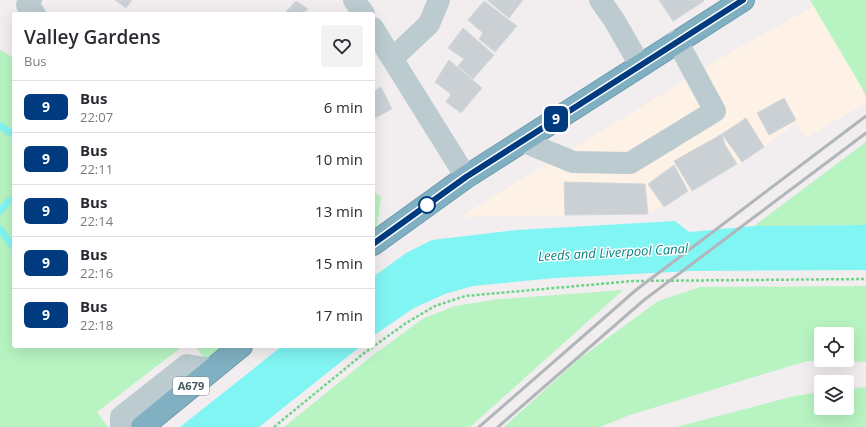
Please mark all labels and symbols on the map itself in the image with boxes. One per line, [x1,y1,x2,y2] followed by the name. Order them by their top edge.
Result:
[543,106,569,132] line badge: 9
[418,196,436,214] unlabelled marker
[537,239,689,265] water label: Leeds and Liverpool Canal
[173,377,209,395] road number: A679

